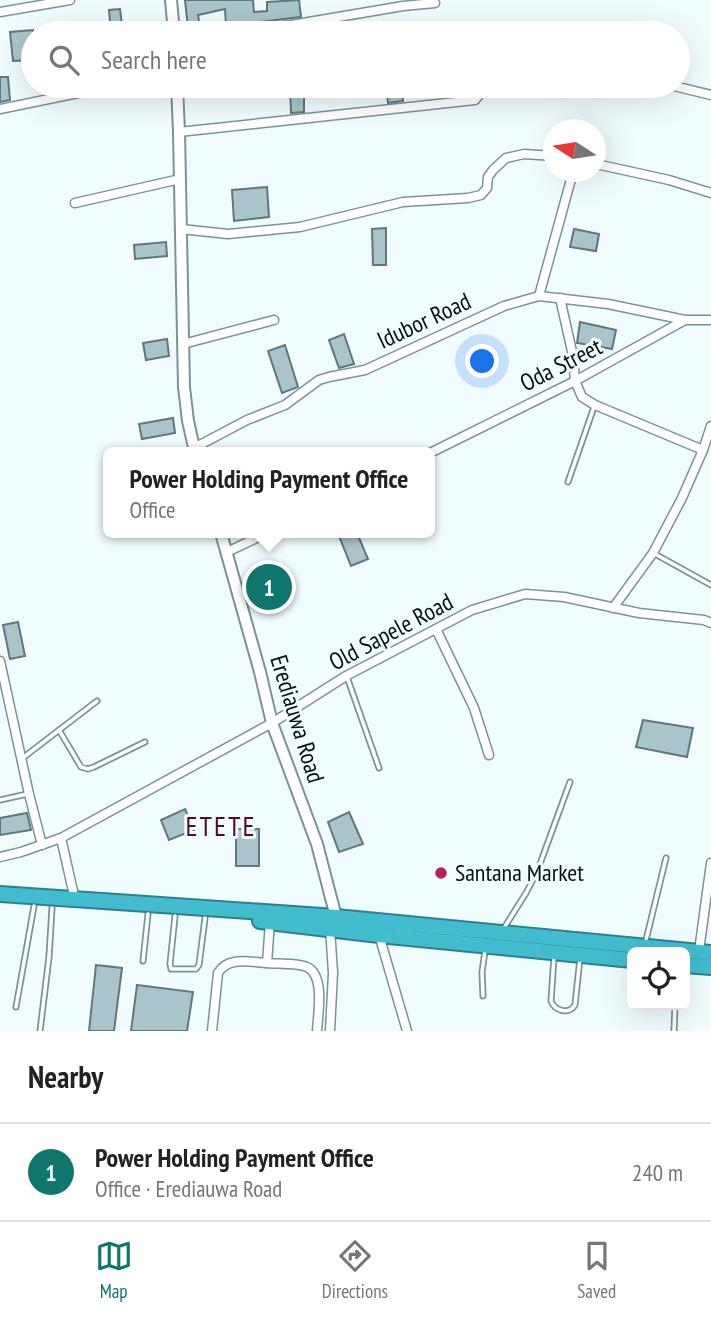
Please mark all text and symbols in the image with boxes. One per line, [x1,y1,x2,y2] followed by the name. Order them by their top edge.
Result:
[21,21,690,98] search box
[45,41,83,79] icon: search
[101,43,207,76] text: Search here
[543,119,606,182] north arrow
[372,285,476,356] street label: Idubor Road
[515,331,607,398] street label: Oda Street
[465,344,499,378] your location
[103,447,435,538] popup
[130,462,408,495] text: Power Holding Payment Office
[130,495,175,524] text: Office
[246,561,292,613] pin: 1
[323,586,458,677] street label: Old Sapele Road
[263,651,332,787] street label: Erediauwa Road
[185,807,257,844] district label: ETETE
[455,857,584,888] place label: Santana Market
[433,865,449,881] marker: Santana Market
[627,947,690,1010] map controls
[627,947,690,1010] button: locate
[28,1057,103,1096] text: Nearby
[95,1141,374,1174] text: Power Holding Payment Office
[46,1158,57,1187] text: 1
[632,1158,683,1187] text: 240 m
[95,1174,282,1203] text: Office · Erediauwa Road
[95,1237,133,1303] tab: Map
[322,1237,388,1303] tab: Directions
[577,1237,616,1303] tab: Saved

